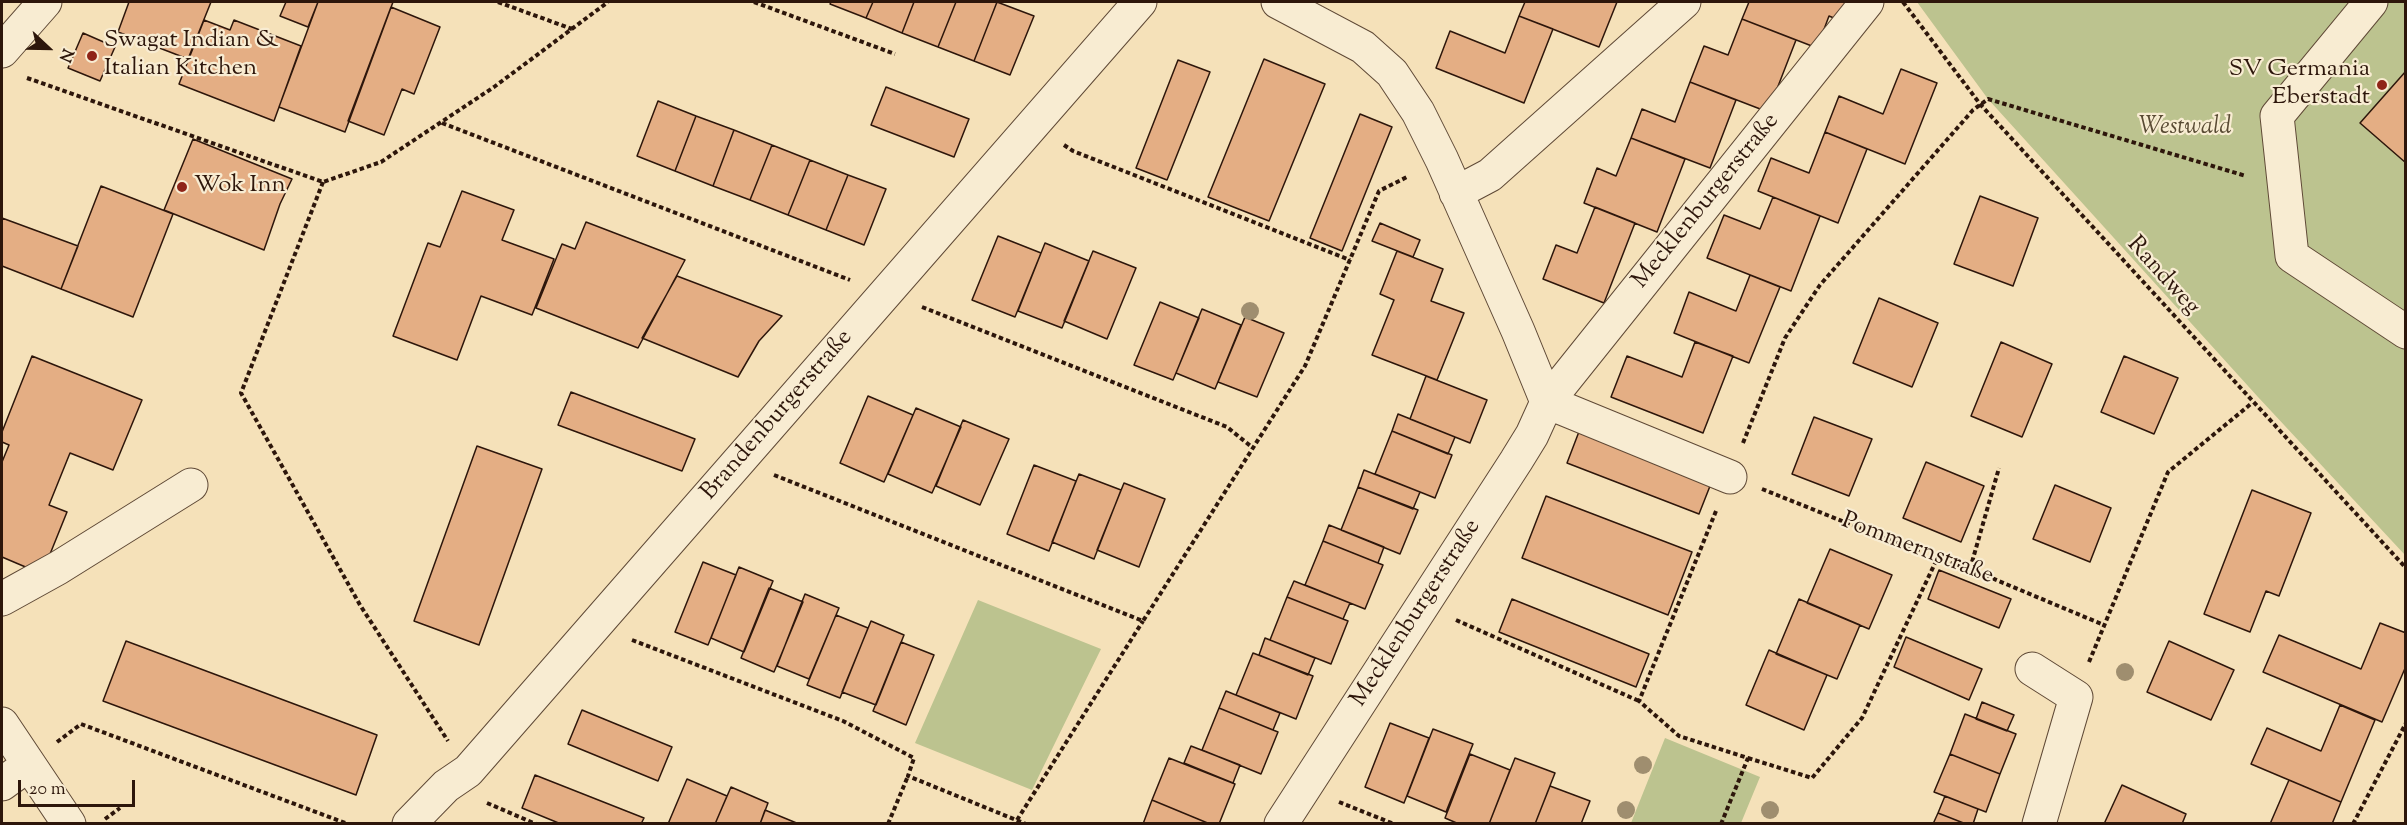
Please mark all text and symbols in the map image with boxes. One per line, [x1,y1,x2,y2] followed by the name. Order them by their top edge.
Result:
[18,18,78,78] north arrow
[104,28,278,84] place label: Swagat Indian & Italian Kitchen
[52,45,78,65] text: N
[85,49,99,63] marker: Swagat Indian & Italian Kitchen
[2229,57,2370,113] place label: SV Germania Eberstadt
[2375,78,2389,92] marker: SV Germania Eberstadt
[1627,108,1787,296] street label: Mecklenburgerstraße
[2139,115,2231,143] park label: Westwald
[194,173,286,201] place label: Wok Inn
[175,180,189,194] marker: Wok Inn
[2119,232,2205,322] street label: Randweg
[696,325,860,507] street label: Brandenburgerstraße
[1837,508,1997,592] street label: Pommernstraße
[1346,515,1488,713] street label: Mecklenburgerstraße
[21,768,138,806] scale bar
[29,777,66,803] text: 20 m

